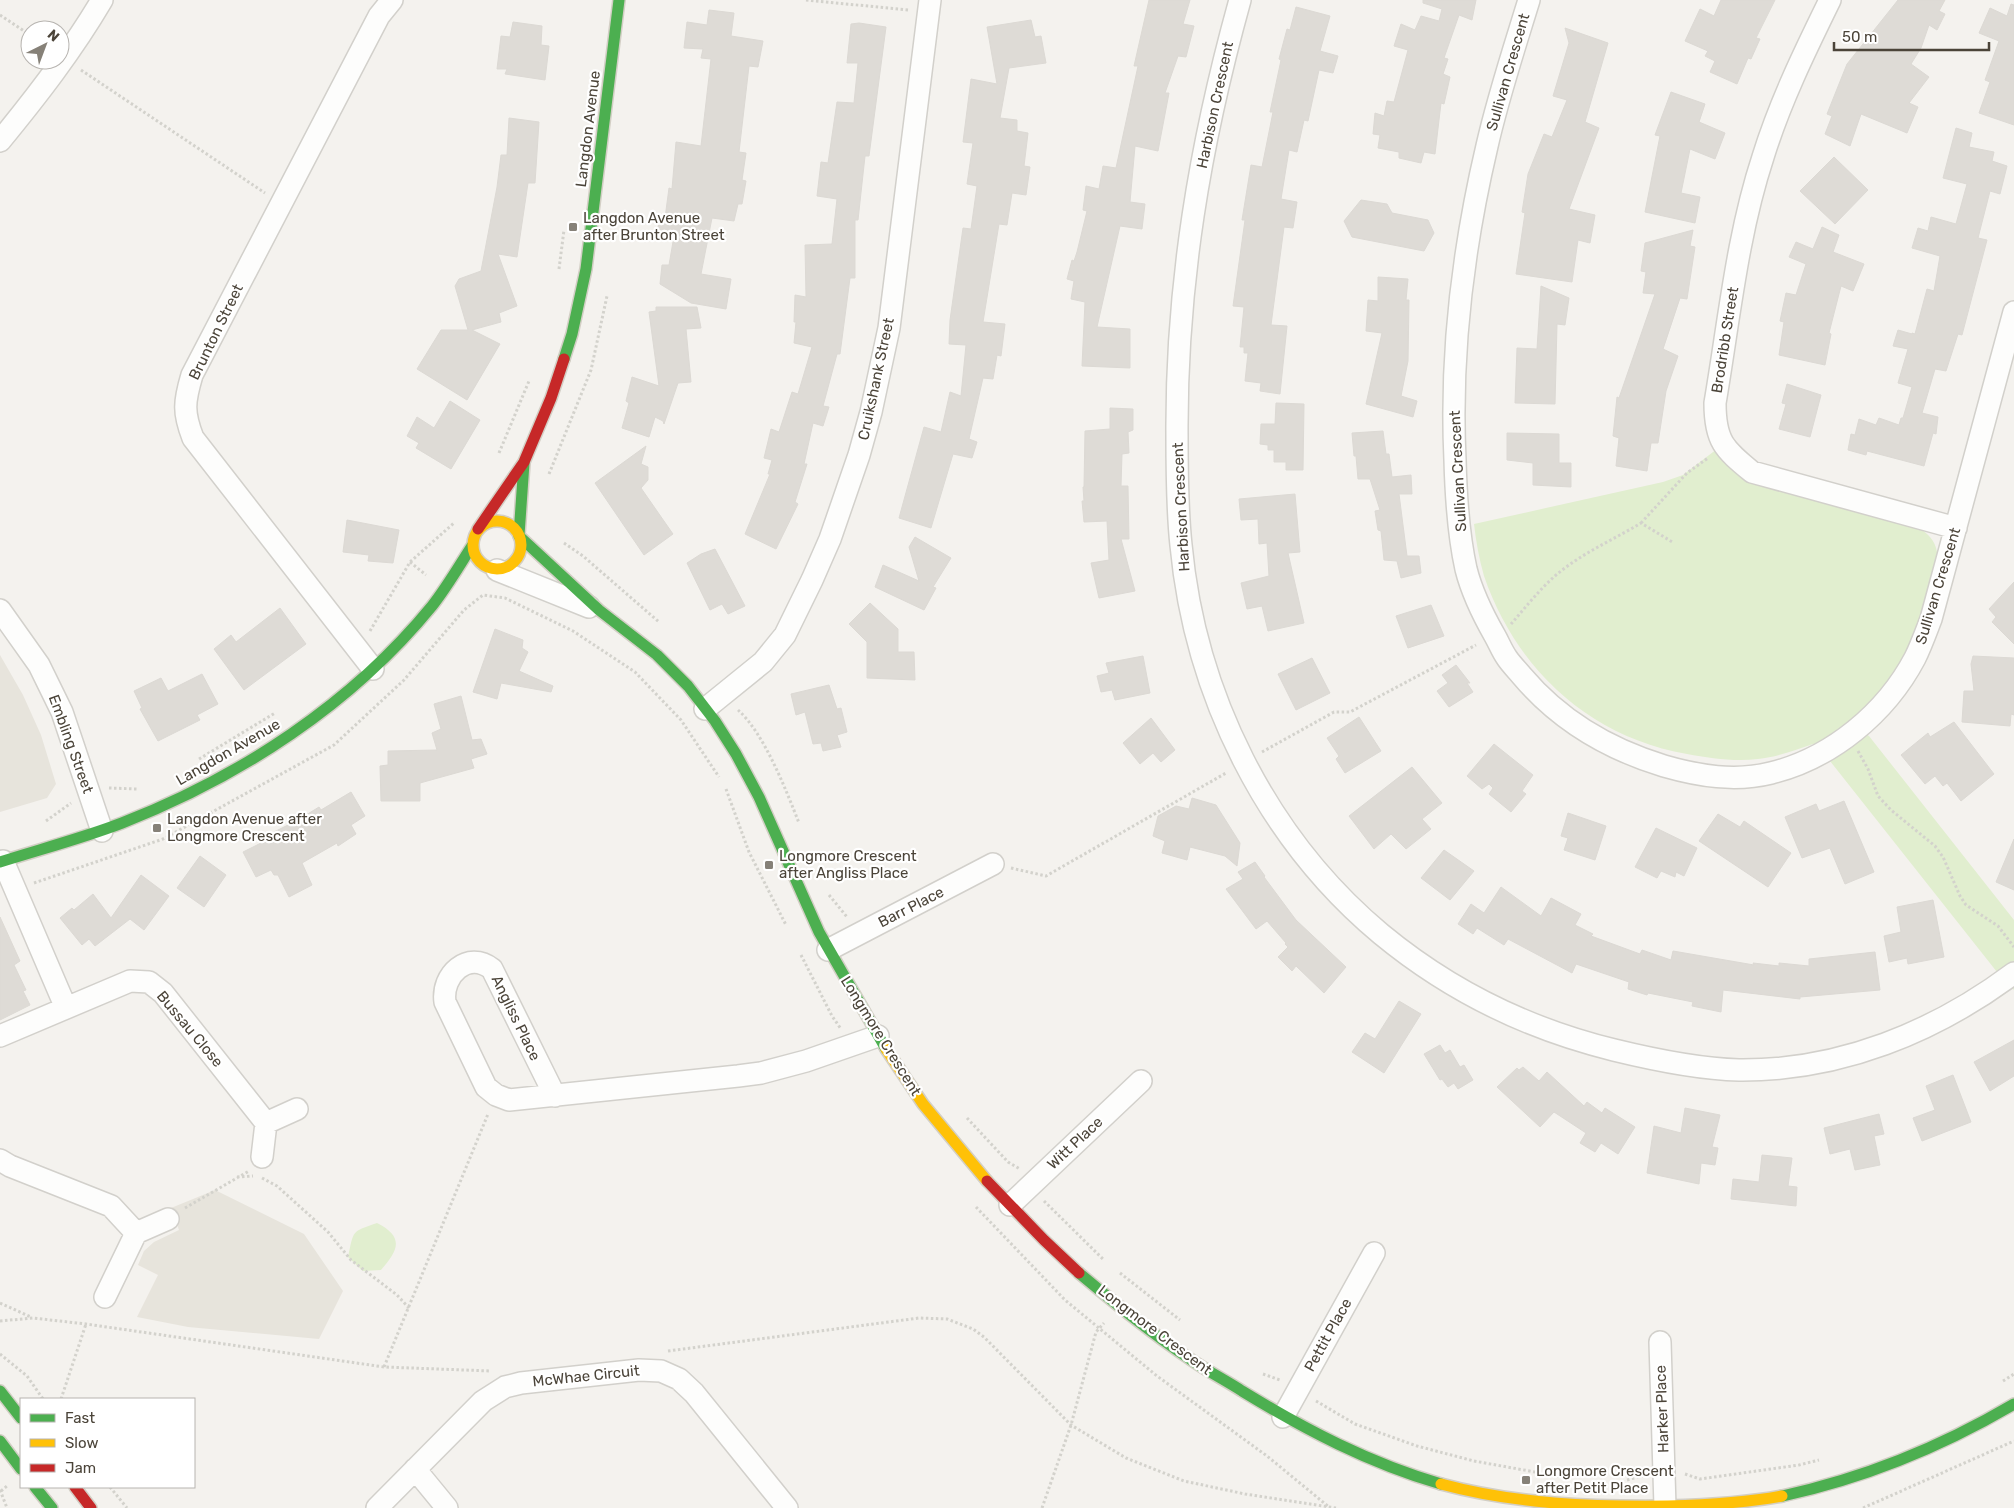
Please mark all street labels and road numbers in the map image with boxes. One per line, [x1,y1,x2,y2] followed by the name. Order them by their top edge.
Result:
[1483,11,1533,133] street label: Sullivan Crescent
[1193,40,1237,170] street label: Harbison Crescent
[572,70,604,188] street label: Langdon Avenue
[185,281,247,383] street label: Brunton Street
[1708,285,1742,394] street label: Brodribb Street
[854,316,898,442] street label: Cruikshank Street
[1446,410,1470,532] street label: Sullivan Crescent
[1169,442,1193,572] street label: Harbison Crescent
[1912,525,1964,647] street label: Sullivan Crescent
[45,692,97,796] street label: Embling Street
[173,715,283,789] street label: Langdon Avenue
[875,883,947,931] street label: Barr Place
[488,972,544,1064] street label: Angliss Place
[837,973,925,1099] street label: Longmore Crescent
[153,987,227,1071] street label: Bussau Close
[1044,1113,1106,1173] street label: Witt Place
[1095,1281,1215,1379] street label: Longmore Crescent
[1300,1295,1356,1375] street label: Pettit Place
[532,1361,641,1391] street label: McWhae Circuit
[1651,1365,1673,1453] street label: Harker Place

